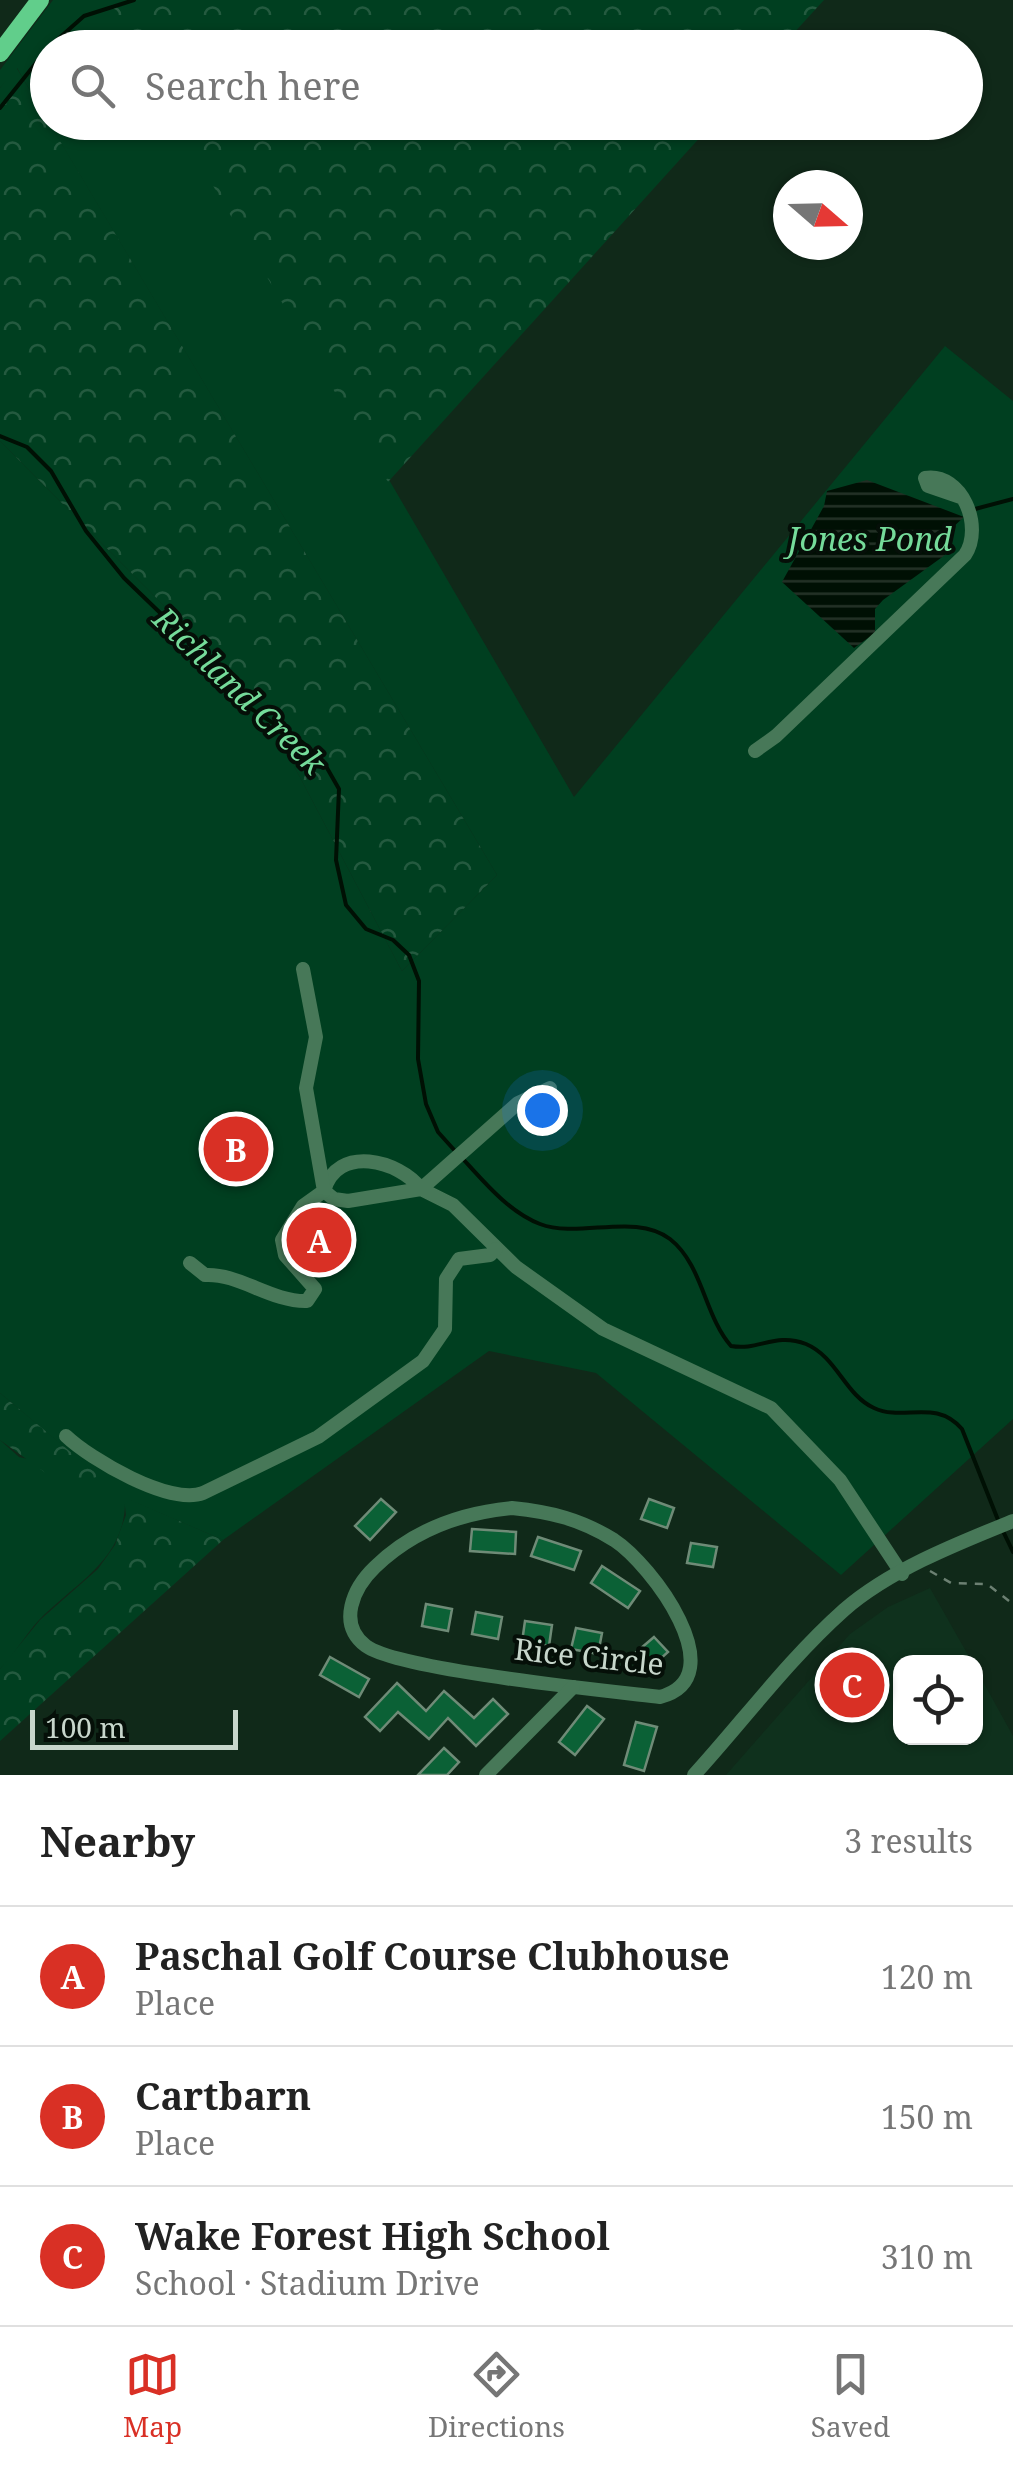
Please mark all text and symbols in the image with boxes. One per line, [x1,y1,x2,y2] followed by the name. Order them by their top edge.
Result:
[30,30,983,140] search box
[65,58,120,113] icon: search
[145,59,361,111] text: Search here
[773,170,863,260] north arrow
[783,517,952,560] water label: Jones Pond
[144,596,337,785] water label: Richland Creek
[517,1085,568,1136] your location
[204,1112,268,1186] pin: B
[286,1202,352,1278] pin: A
[512,1628,666,1684] street label: Rice Circle
[820,1648,884,1722] pin: C
[893,1655,983,1745] map controls
[893,1655,983,1745] button: locate
[30,1705,238,1750] scale bar
[45,1708,126,1746] text: 100 m
[40,1812,195,1869] text: Nearby
[844,1819,973,1862] text: 3 results
[135,1929,730,1981] text: Paschal Golf Course Clubhouse
[60,1955,85,1998] text: A
[881,1955,973,1998] text: 120 m
[135,1981,215,2024] text: Place
[135,2069,311,2121] text: Cartbarn
[62,2095,83,2138] text: B
[881,2095,973,2138] text: 150 m
[135,2121,215,2164] text: Place
[135,2209,610,2261] text: Wake Forest High School
[62,2235,83,2278] text: C
[881,2235,973,2278] text: 310 m
[135,2261,480,2304] text: School · Stadium Drive
[123,2347,182,2445] tab: Map
[428,2347,565,2445] tab: Directions
[811,2347,890,2445] tab: Saved

